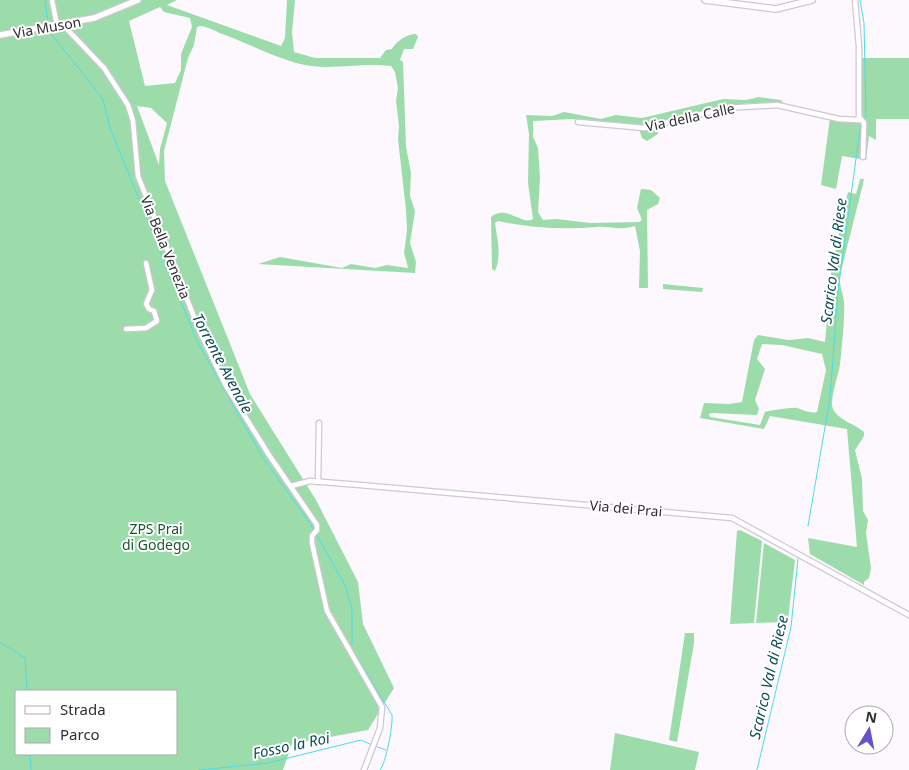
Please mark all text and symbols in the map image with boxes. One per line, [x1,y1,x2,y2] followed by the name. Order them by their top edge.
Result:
[12,12,82,42] street label: Via Muson
[644,98,736,136] street label: Via della Calle
[137,193,195,301] street label: Via Bella Venezia
[815,196,851,325] water label: Scarico Val di Riese
[188,309,258,417] water label: Torrente Avenale
[589,495,663,521] street label: Via dei Prai
[122,519,190,554] park label: ZPS Prai di Godego
[744,613,792,741] water label: Scarico Val di Riese
[15,690,178,755] legend
[60,699,106,719] text: Strada
[844,705,894,755] north arrow
[864,706,879,727] text: N
[60,724,100,744] text: Parco
[251,727,332,763] water label: Fosso la Roi

